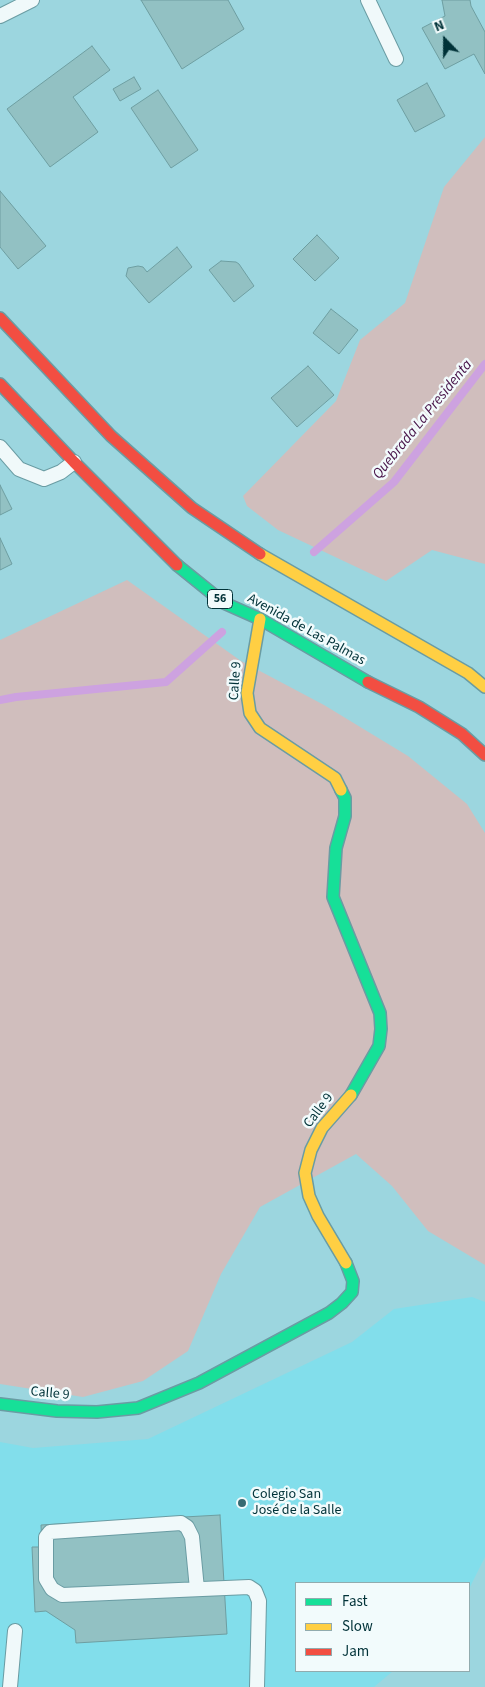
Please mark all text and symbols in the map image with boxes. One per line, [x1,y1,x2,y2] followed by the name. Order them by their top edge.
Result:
[420,15,470,65] north arrow
[431,15,447,37] text: N
[369,357,477,483] water label: Quebrada La Presidenta
[208,590,232,608] road number: 56
[244,591,368,669] street label: Avenida de Las Palmas
[226,661,246,701] street label: Calle 9
[301,1090,337,1132] street label: Calle 9
[30,1384,70,1404] street label: Calle 9
[252,1487,341,1520] place label: Colegio San José de la Salle
[236,1497,248,1509] marker: Colegio San José de la Salle
[295,1582,470,1672] legend
[342,1591,368,1612] text: Fast
[342,1616,373,1637] text: Slow
[342,1641,369,1662] text: Jam

